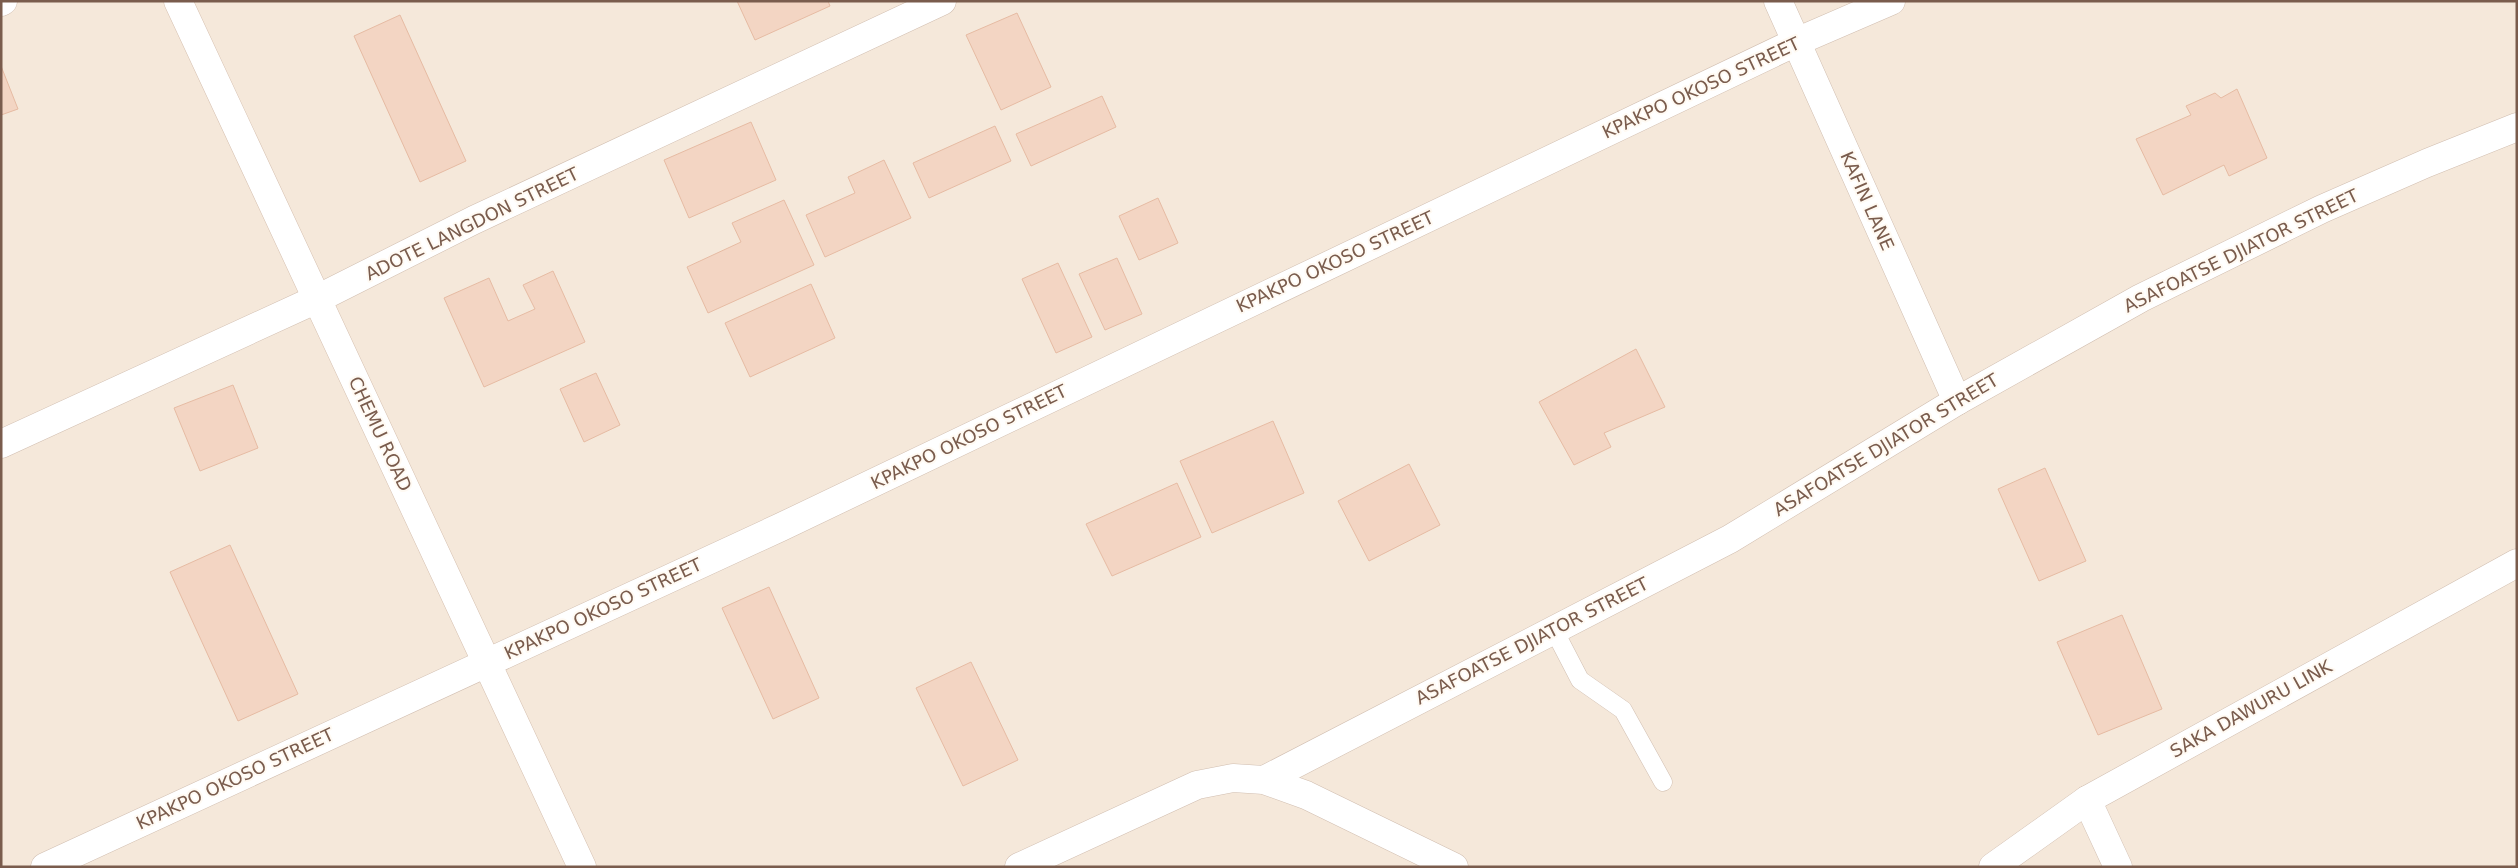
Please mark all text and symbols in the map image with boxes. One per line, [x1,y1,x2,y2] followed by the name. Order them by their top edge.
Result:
[1599,32,1804,143] street label: KPAKPO OKOSO STREET
[1836,148,1899,254] street label: KAFIN LANE
[362,162,583,284] street label: ADOTE LANGDON STREET
[2120,184,2362,317] street label: ASAFOATSE DJIATOR STREET
[1233,206,1438,317] street label: KPAKPO OKOSO STREET
[1770,368,2003,520] street label: ASAFOATSE DJIATOR STREET
[345,373,416,495] street label: CHEMU ROAD
[867,379,1071,493] street label: KPAKPO OKOSO STREET
[501,553,706,664] street label: KPAKPO OKOSO STREET
[1412,572,1653,709] street label: ASAFOATSE DJIATOR STREET
[2166,655,2336,762] street label: SAKA DAWURU LINK
[133,723,338,834] street label: KPAKPO OKOSO STREET

